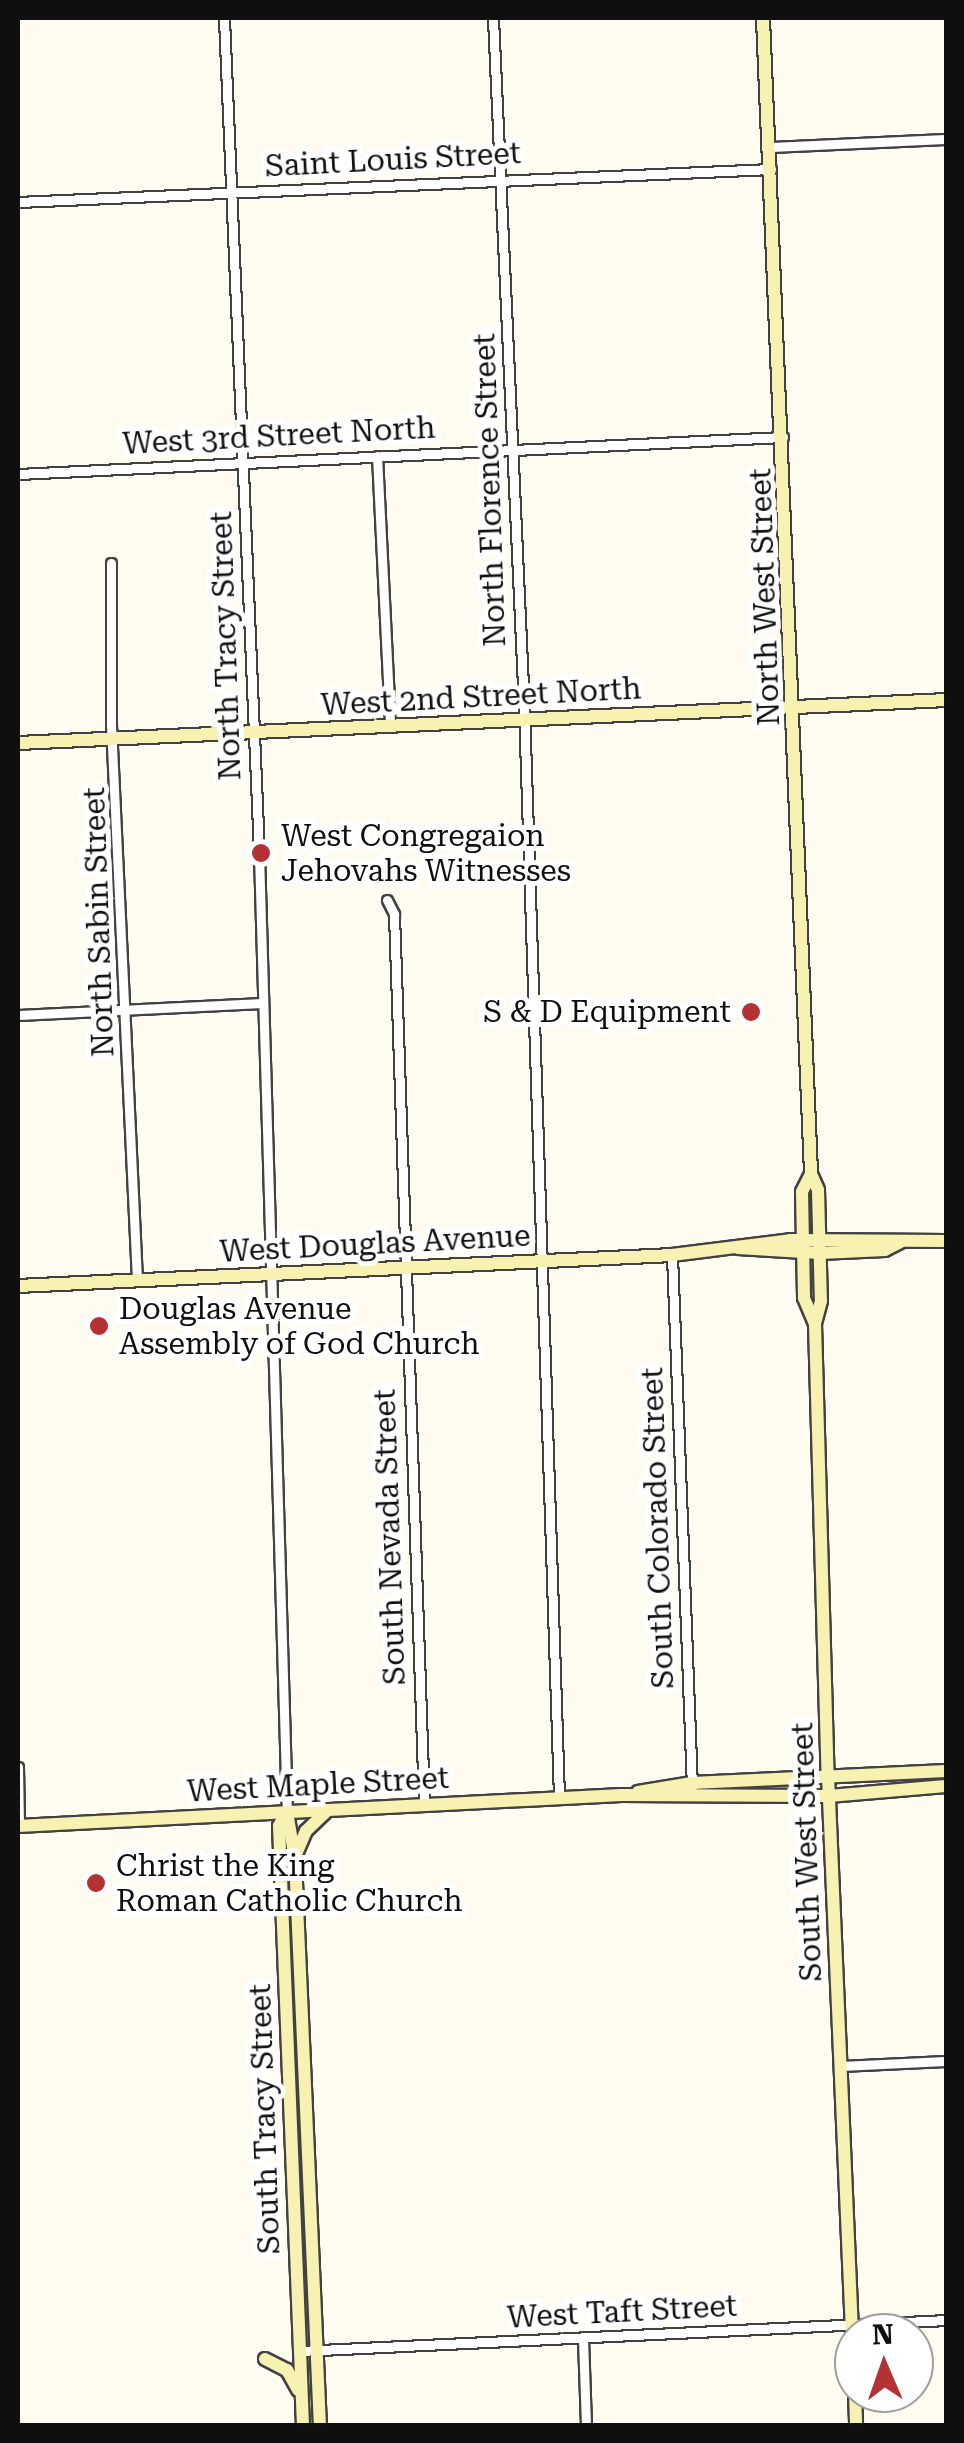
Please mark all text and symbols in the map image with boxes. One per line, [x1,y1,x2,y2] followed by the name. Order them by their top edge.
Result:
[264,135,522,185] street label: Saint Louis Street
[467,333,513,647] street label: North Florence Street
[122,410,436,462] street label: West 3rd Street North
[743,468,787,726] street label: North West Street
[203,511,249,781] street label: North Tracy Street
[320,671,642,723] street label: West 2nd Street North
[76,786,122,1058] street label: North Sabin Street
[281,818,571,888] place label: West Congregaion Jehovahs Witnesses
[250,842,272,864] marker: West Congregaion Jehovahs Witnesses
[483,994,731,1030] place label: S & D Equipment
[740,1001,762,1023] marker: S & D Equipment
[219,1218,531,1270] street label: West Douglas Avenue
[119,1291,480,1362] place label: Douglas Avenue Assembly of God Church
[88,1315,110,1337] marker: Douglas Avenue Assembly of God Church
[634,1367,682,1689] street label: South Colorado Street
[367,1388,413,1686] street label: South Nevada Street
[784,1722,830,1982] street label: South West Street
[186,1760,450,1810] street label: West Maple Street
[116,1848,463,1918] place label: Christ the King Roman Catholic Church
[85,1872,107,1894] marker: Christ the King Roman Catholic Church
[242,1983,288,2255] street label: South Tracy Street
[506,2288,738,2336] street label: West Taft Street
[834,2313,934,2413] north arrow
[872,2318,894,2351] text: N

